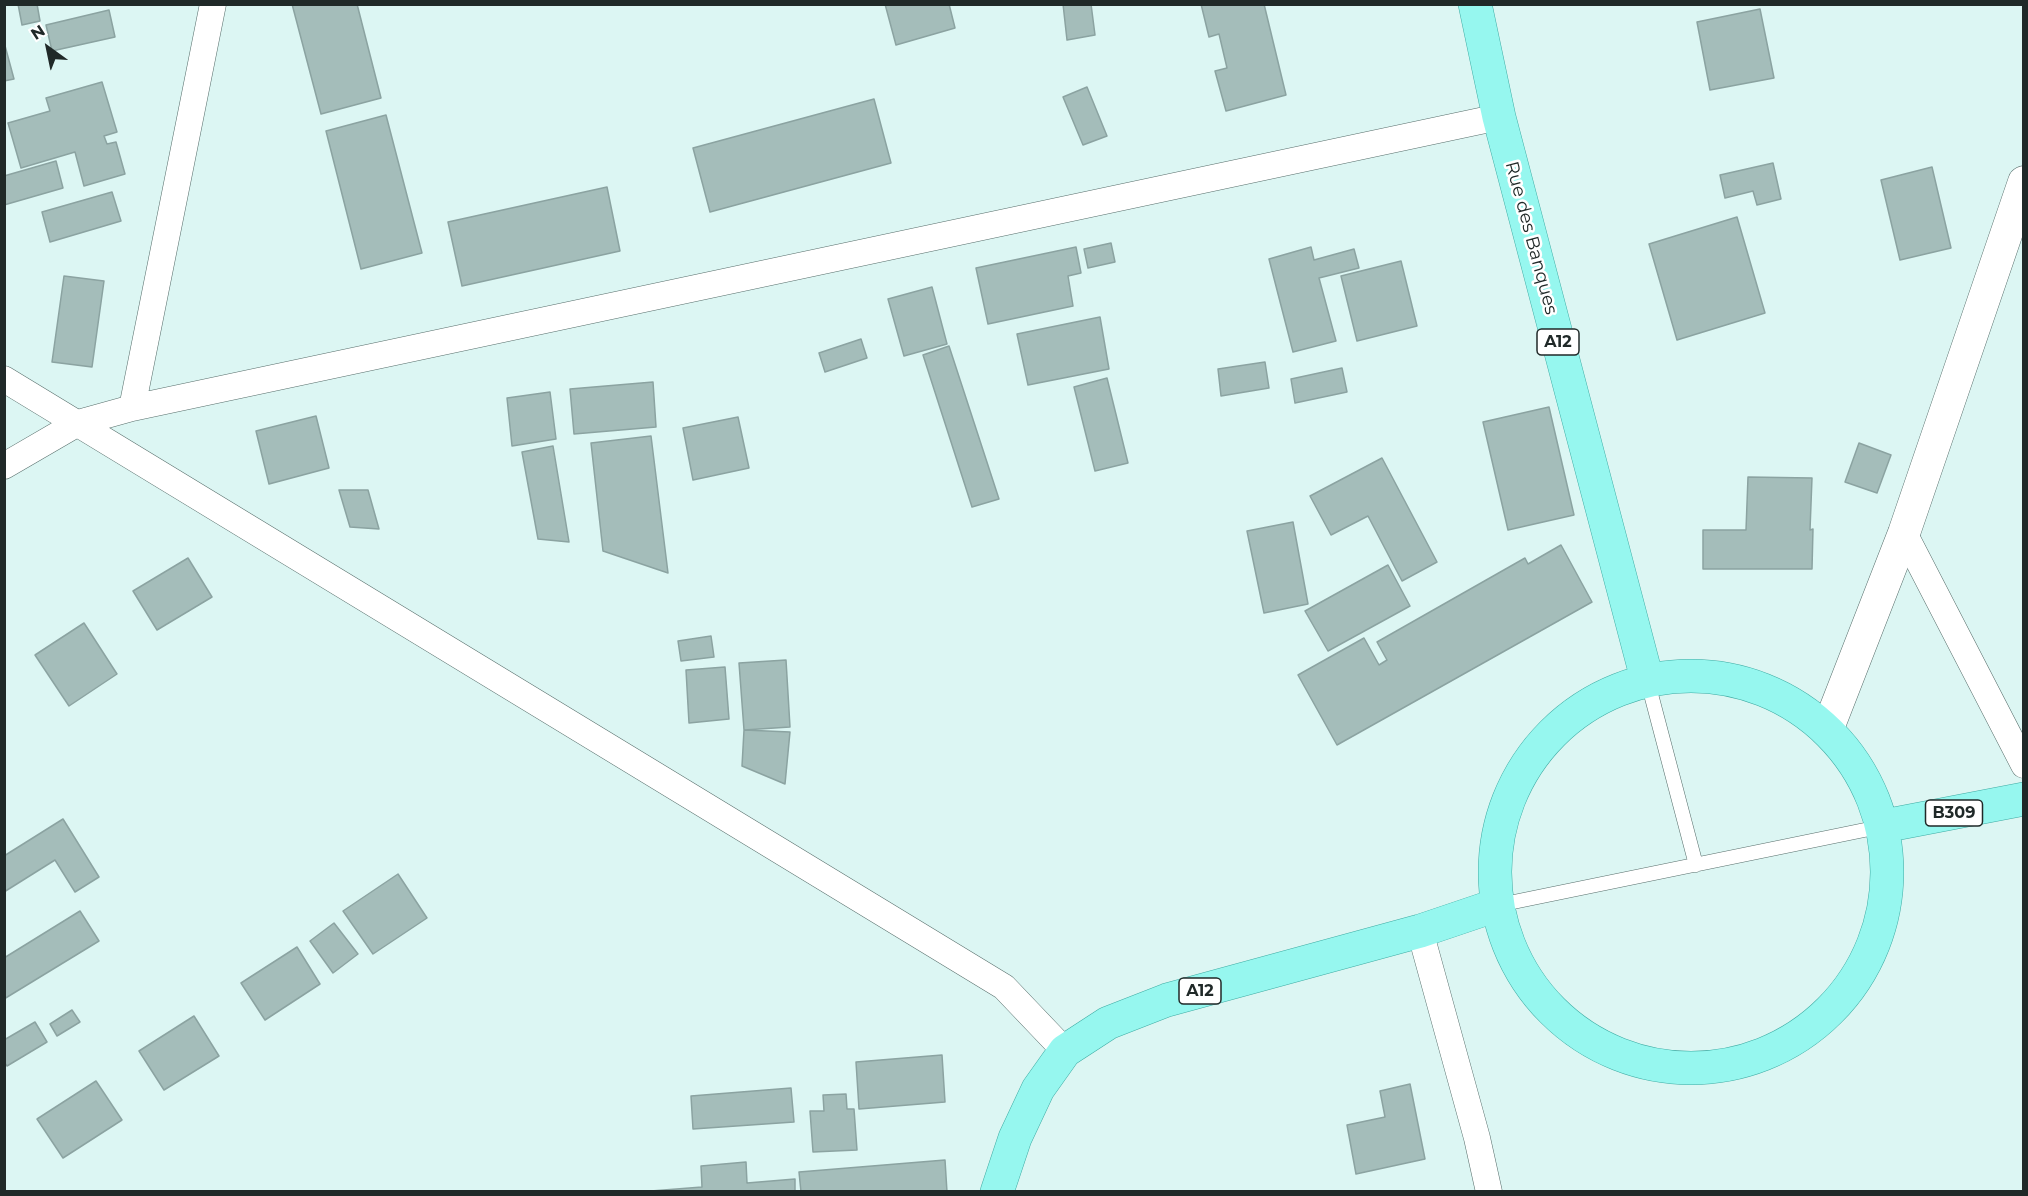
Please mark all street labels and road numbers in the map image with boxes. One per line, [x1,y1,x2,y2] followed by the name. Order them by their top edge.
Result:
[1500,159,1562,317] street label: Rue des Banques
[1537,329,1579,355] road number: A12
[1926,800,1982,826] road number: B309
[1179,978,1221,1004] road number: A12

